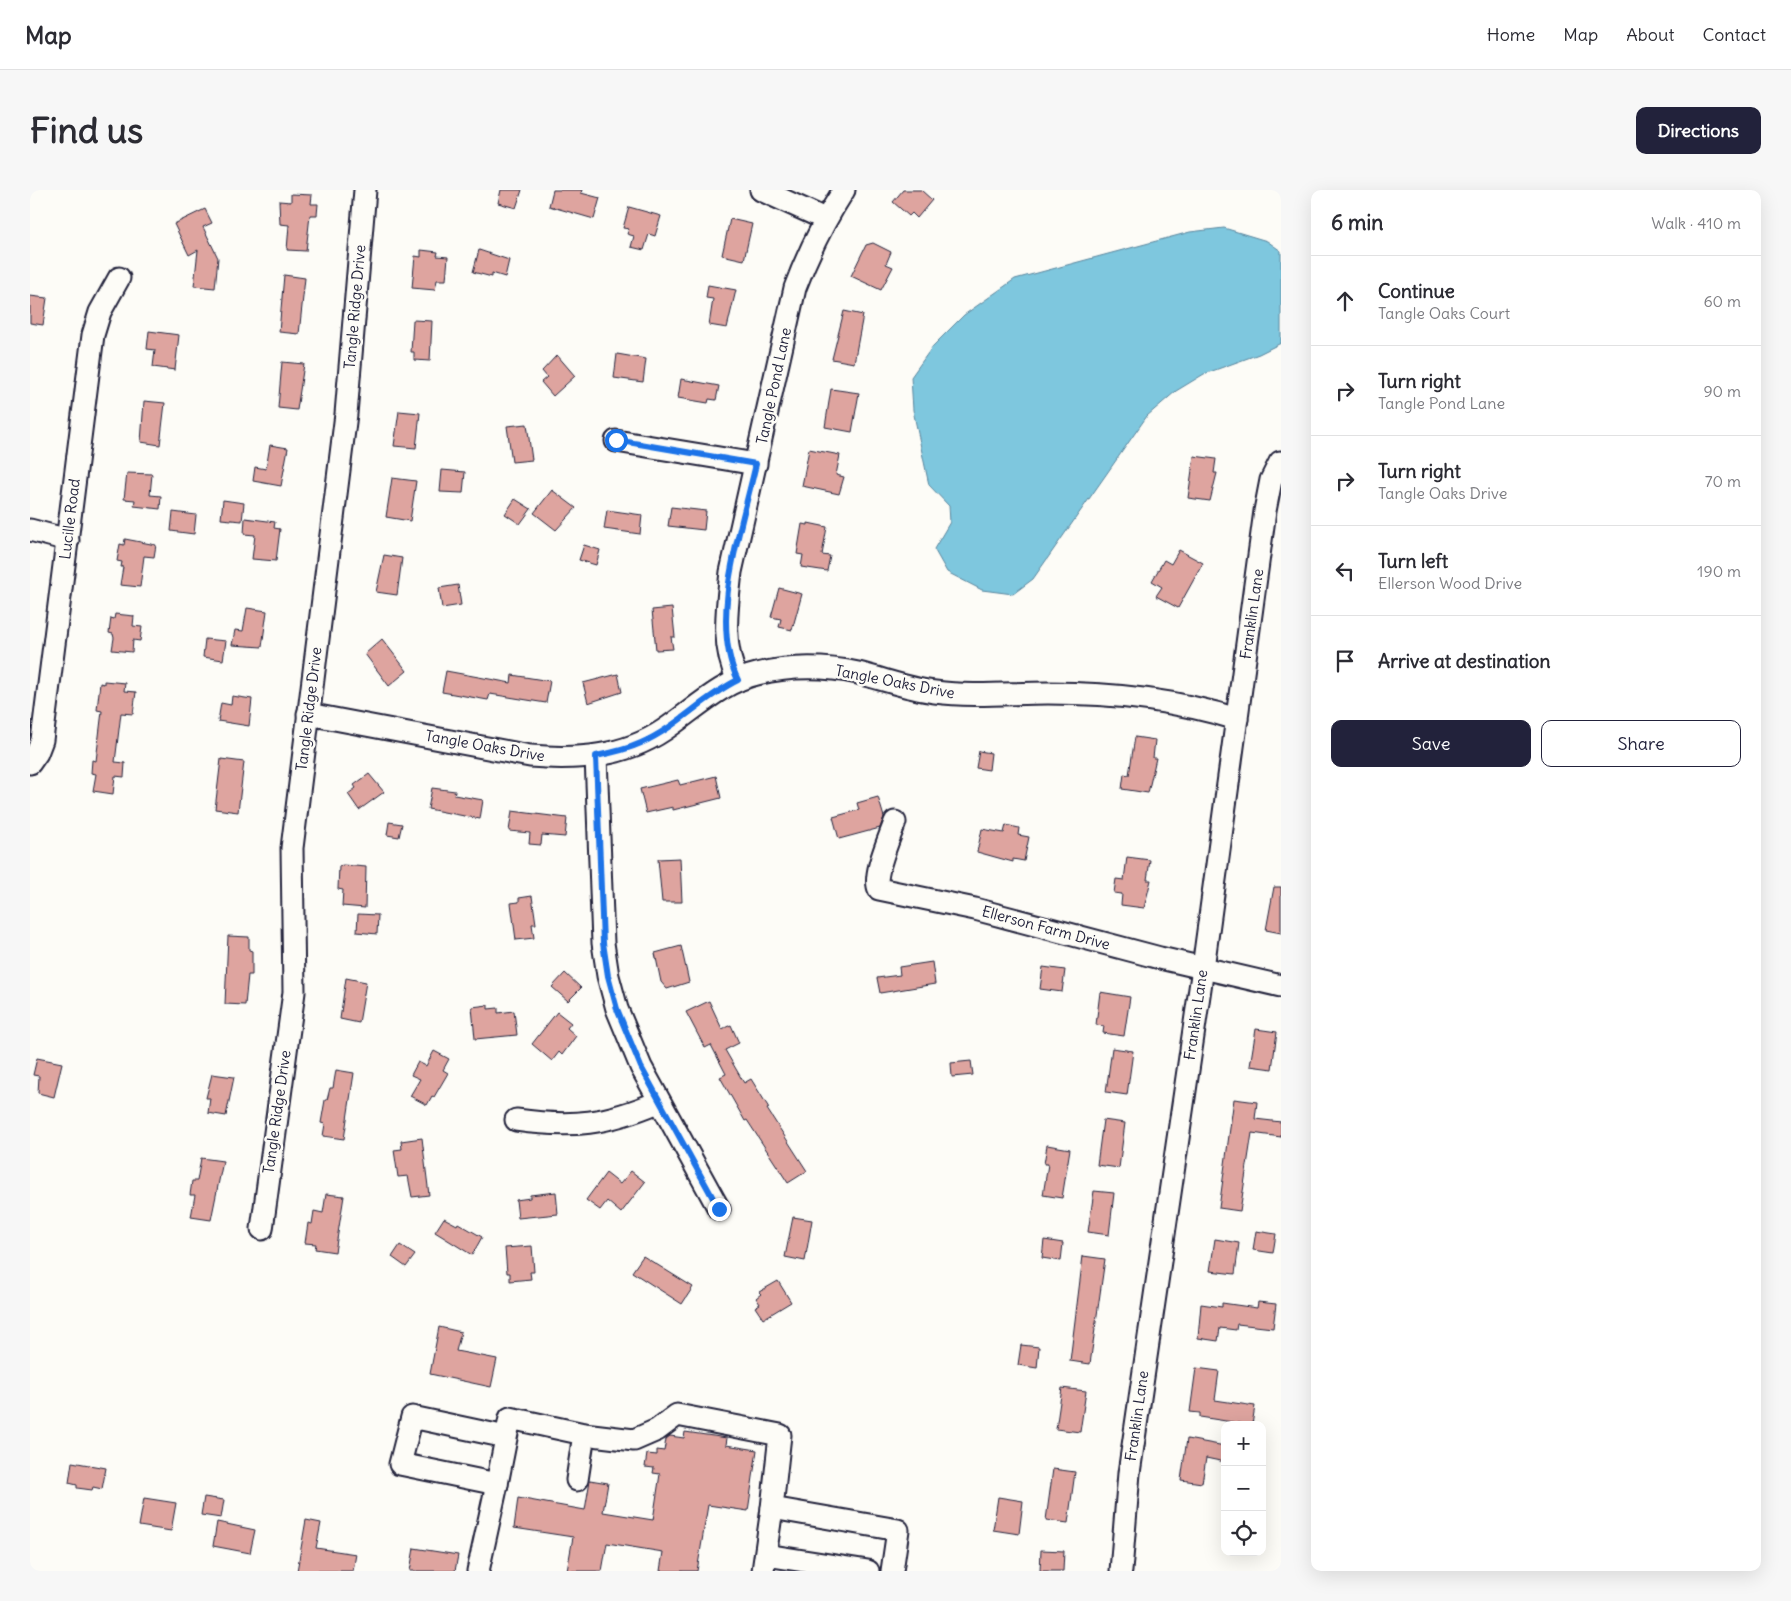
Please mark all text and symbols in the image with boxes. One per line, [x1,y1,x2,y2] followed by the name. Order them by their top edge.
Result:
[25,20,72,50] text: Map
[1487,23,1535,46] text: Home
[1563,23,1598,46] text: Map
[1626,23,1674,46] text: About
[1702,23,1766,46] text: Contact
[1636,107,1761,154] button: Directions
[30,108,143,152] text: Find us
[1331,209,1383,236] text: 6 min
[1651,213,1741,233] text: Walk · 410 m
[340,244,369,370] street label: Tangle Ridge Drive
[1378,279,1455,303] text: Continue
[1331,287,1359,315] icon: ahead
[1703,291,1741,311] text: 60 m
[1378,303,1510,323] text: Tangle Oaks Court
[752,326,795,446] street label: Tangle Pond Lane
[1378,369,1461,393] text: Turn right
[1331,377,1359,405] icon: right
[1703,381,1741,401] text: 90 m
[1378,393,1505,413] text: Tangle Pond Lane
[605,429,628,452] route start
[1378,459,1461,483] text: Turn right
[1331,467,1359,495] icon: right
[1705,471,1741,491] text: 70 m
[55,477,84,560] street label: Lucille Road
[1378,483,1507,503] text: Tangle Oaks Drive
[1378,549,1448,573] text: Turn left
[1331,557,1359,585] icon: left
[1697,561,1741,581] text: 190 m
[1236,568,1267,660] street label: Franklin Lane
[1378,573,1522,593] text: Ellerson Wood Drive
[291,646,326,772] street label: Tangle Ridge Drive
[1331,647,1359,675] icon: arrive
[1378,649,1551,673] text: Arrive at destination
[834,661,956,702] street label: Tangle Oaks Drive
[1331,720,1531,767] button: Save
[1541,720,1741,767] button: Share
[424,726,546,765] street label: Tangle Oaks Drive
[980,901,1112,954] street label: Ellerson Farm Drive
[1180,969,1211,1061] street label: Franklin Lane
[258,1049,295,1175] street label: Tangle Ridge Drive
[708,1198,731,1221] route end
[1121,1370,1152,1462] street label: Franklin Lane
[1221,1421,1266,1556] map controls
[1221,1421,1266,1466] button: +
[1221,1466,1266,1511] button: −
[1221,1511,1266,1556] button: locate

